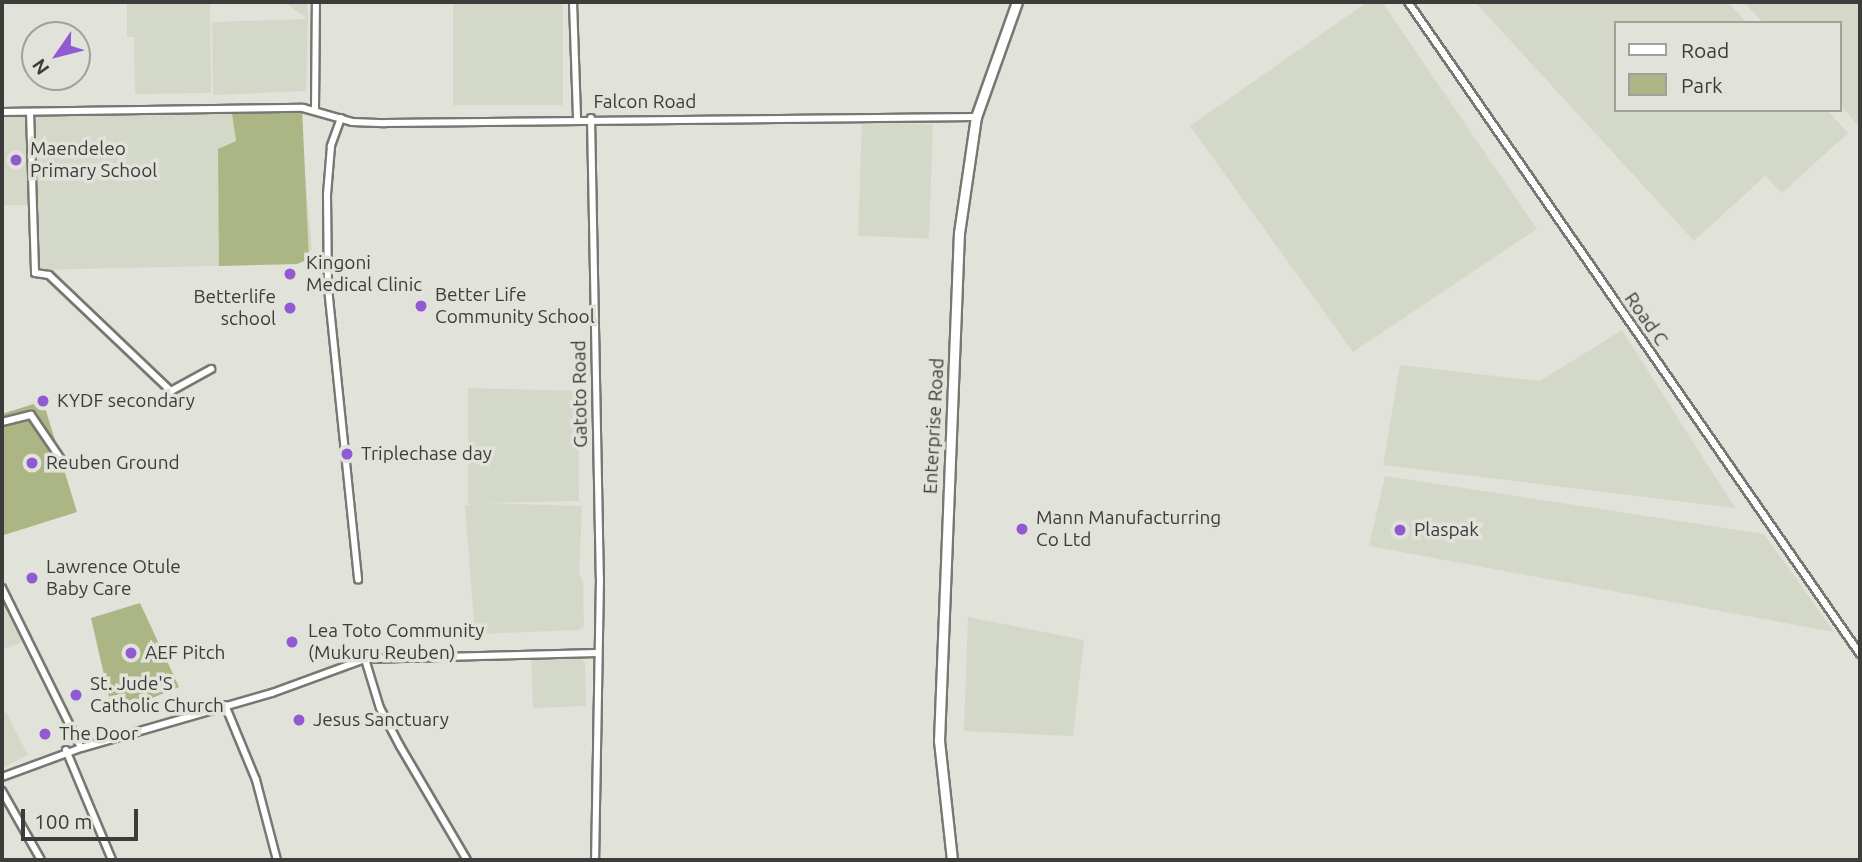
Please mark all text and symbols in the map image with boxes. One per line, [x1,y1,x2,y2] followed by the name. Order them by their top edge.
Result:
[21,21,91,91] north arrow
[1614,21,1841,112] legend
[1681,38,1729,62] text: Road
[27,55,54,79] text: N
[1681,73,1723,97] text: Park
[594,91,696,113] street label: Falcon Road
[30,138,157,182] place label: Maendeleo Primary School
[8,152,24,168] marker: Maendeleo Primary School
[306,252,422,296] place label: Kingoni Medical Clinic
[280,264,300,284] marker: Kingoni Medical Clinic
[435,284,595,328] place label: Better Life Community School
[194,286,276,330] place label: Betterlife school
[1620,288,1672,350] street label: Road C
[413,298,429,314] marker: Better Life Community School
[282,300,298,316] marker: Betterlife school
[568,340,592,448] street label: Gatoto Road
[919,357,949,495] street label: Enterprise Road
[57,390,195,412] place label: KYDF secondary
[35,393,51,409] marker: KYDF secondary
[361,443,492,465] place label: Triplechase day
[339,446,355,462] marker: Triplechase day
[46,452,180,474] place label: Reuben Ground
[24,455,40,471] marker: Reuben Ground
[1036,507,1221,551] place label: Mann Manufacturring Co Ltd
[1414,519,1479,541] place label: Plaspak
[1014,521,1030,537] marker: Mann Manufacturring Co Ltd
[1392,522,1408,538] marker: Plaspak
[46,556,181,600] place label: Lawrence Otule Baby Care
[24,570,40,586] marker: Lawrence Otule Baby Care
[308,620,484,664] place label: Lea Toto Community (Mukuru Reuben)
[282,632,302,652] marker: Lea Toto Community (Mukuru Reuben)
[145,642,225,664] place label: AEF Pitch
[123,645,139,661] marker: AEF Pitch
[90,673,224,717] place label: St. Jude'S Catholic Church
[68,687,84,703] marker: St. Jude'S Catholic Church
[313,709,449,731] place label: Jesus Sanctuary
[291,712,307,728] marker: Jesus Sanctuary
[59,723,138,745] place label: The Door
[37,726,53,742] marker: The Door
[24,796,142,840] scale bar
[34,809,92,833] text: 100 m

